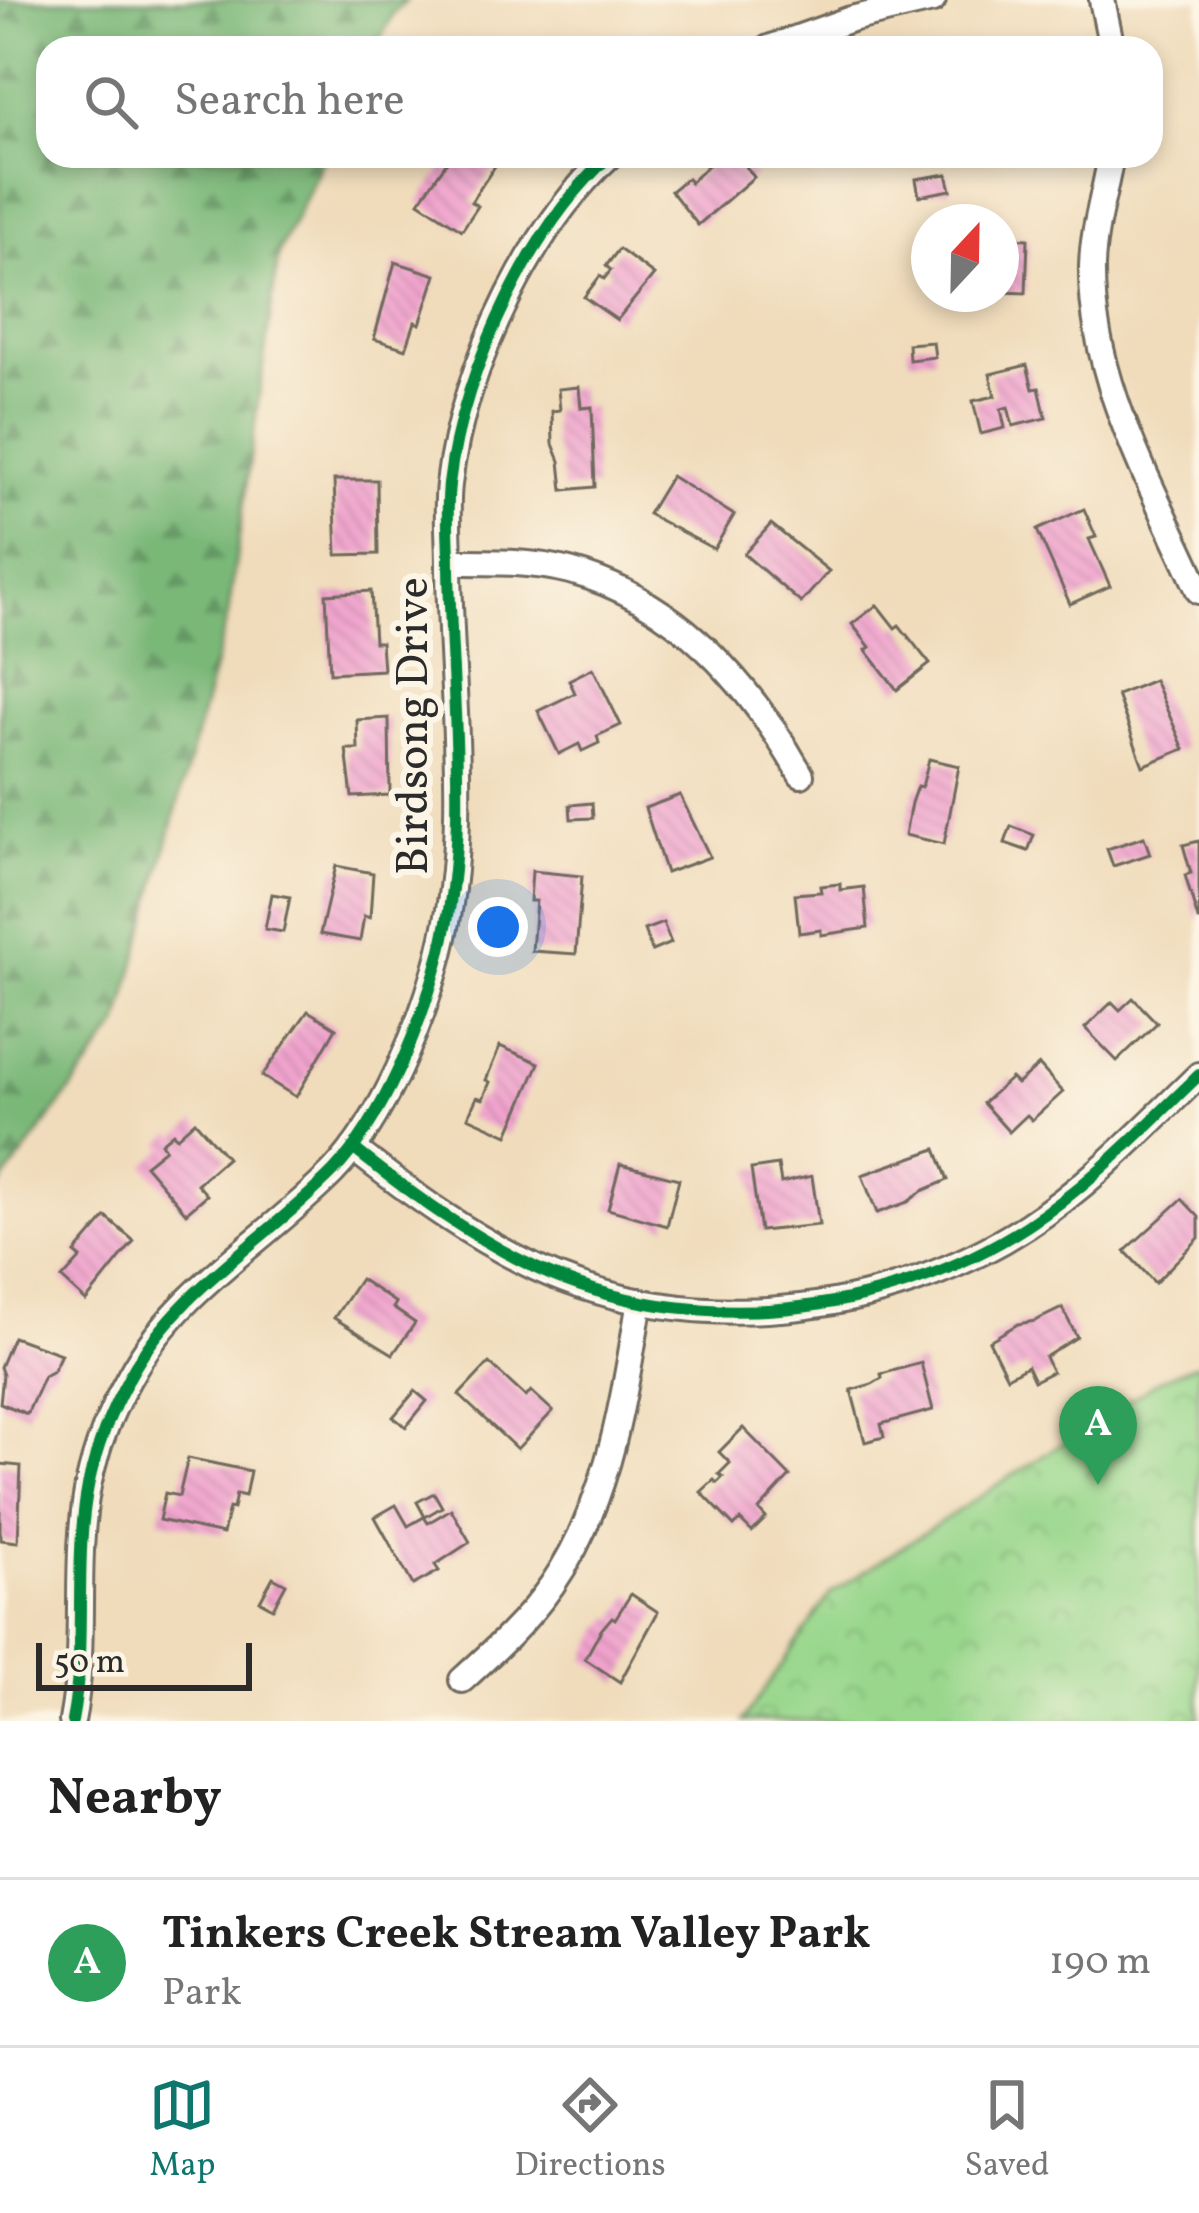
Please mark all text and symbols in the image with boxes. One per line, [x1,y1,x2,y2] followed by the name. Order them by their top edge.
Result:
[36,36,1163,168] search box
[78,69,144,135] icon: search
[174,71,405,134] text: Search here
[911,204,1019,312] north arrow
[384,577,447,875] street label: Birdsong Drive
[468,897,528,957] your location
[1059,1386,1137,1485] pin: A
[36,1637,252,1690] scale bar
[54,1641,125,1687] text: 50 m
[48,1764,222,1835] text: Nearby
[162,1904,871,1967] text: Tinkers Creek Stream Valley Park
[73,1936,101,1990] text: A
[1049,1936,1151,1990] text: 190 m
[162,1967,242,2021] text: Park
[149,2072,216,2190] tab: Map
[514,2072,666,2190] tab: Directions
[965,2072,1050,2190] tab: Saved

